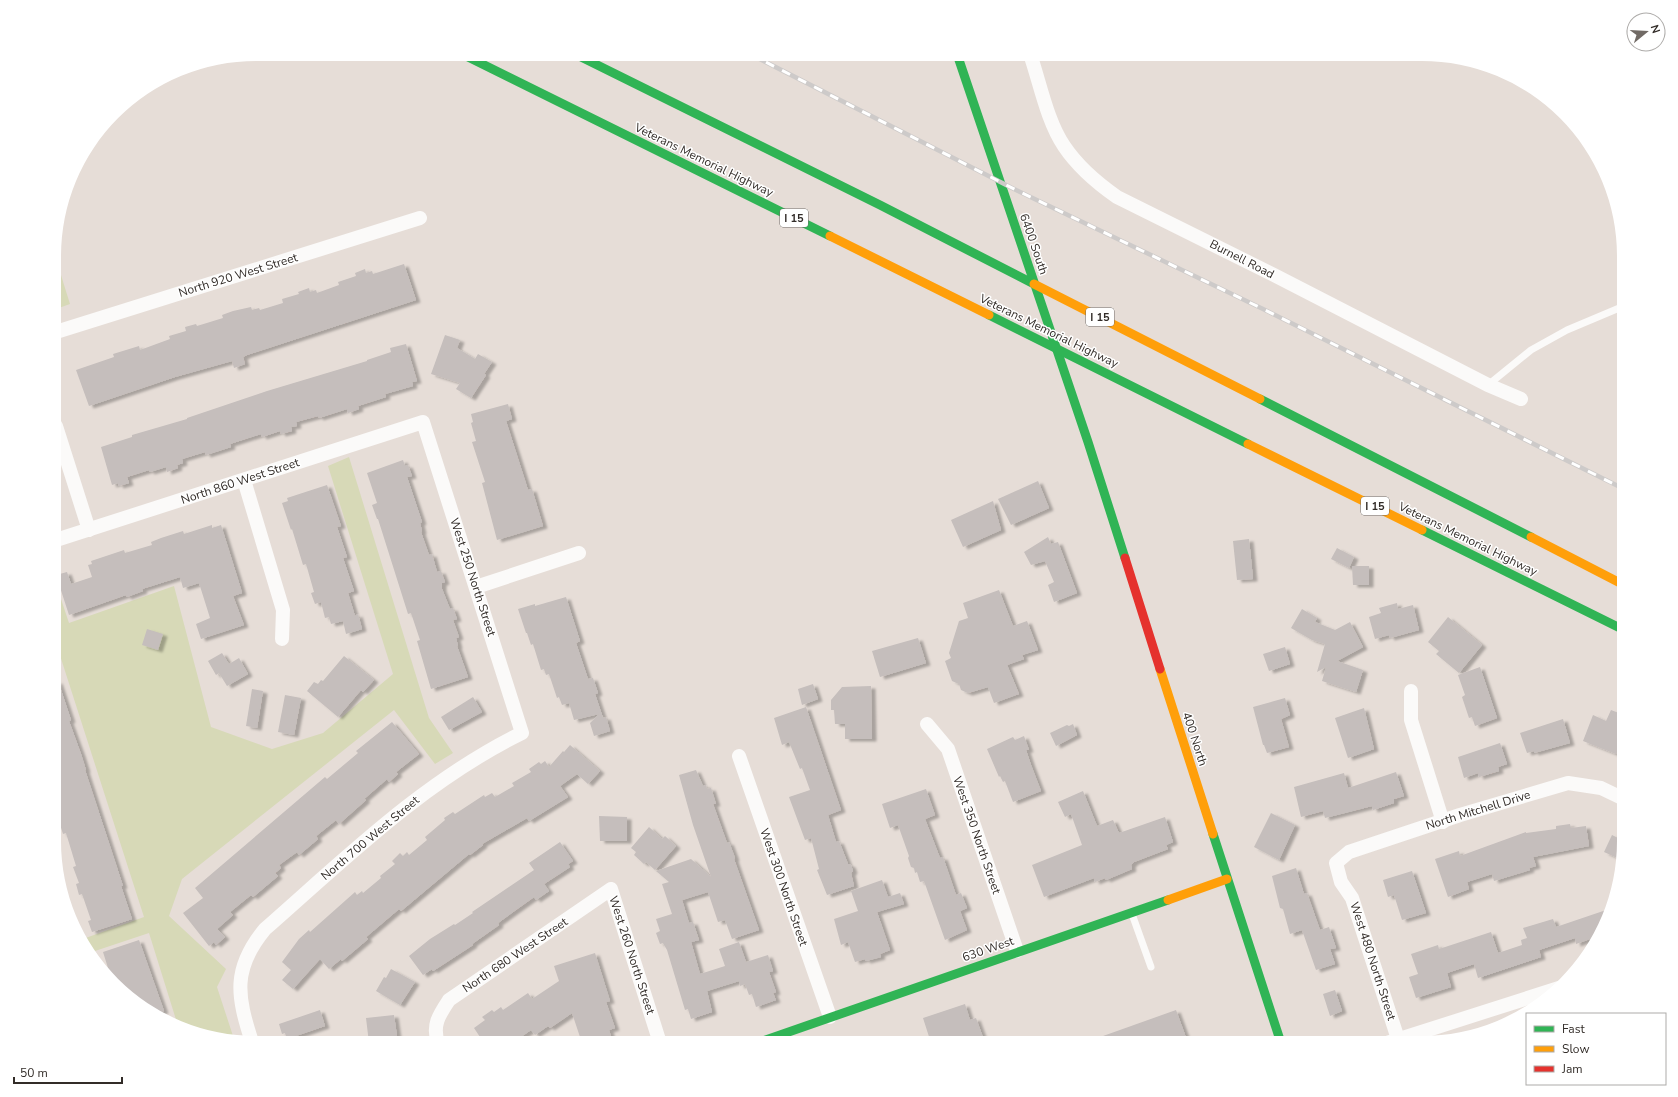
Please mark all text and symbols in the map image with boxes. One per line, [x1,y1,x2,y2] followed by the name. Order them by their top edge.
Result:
[1626,12,1666,52] north arrow
[1647,23,1663,35] text: N
[631,119,777,201] street label: Veterans Memorial Highway
[780,209,808,227] road number: I 15
[1016,211,1052,277] street label: 6400 South
[1207,236,1277,282] street label: Burnell Road
[177,249,300,301] street label: North 920 West Street
[976,290,1122,372] street label: Veterans Memorial Highway
[1086,308,1114,326] road number: I 15
[179,454,302,508] street label: North 860 West Street
[1361,497,1389,515] road number: I 15
[1395,498,1541,580] street label: Veterans Memorial Highway
[446,516,500,639] street label: West 250 North Street
[1179,710,1211,768] street label: 400 North
[949,774,1005,897] street label: West 350 North Street
[1424,786,1532,834] street label: North Mitchell Drive
[318,792,423,884] street label: North 700 West Street
[756,826,812,949] street label: West 300 North Street
[605,894,659,1017] street label: West 260 North Street
[1346,900,1400,1023] street label: West 480 North Street
[459,913,571,996] street label: North 680 West Street
[960,932,1017,965] street label: 630 West
[1526,1013,1666,1085] legend
[1562,1021,1585,1037] text: Fast
[1562,1041,1590,1057] text: Slow
[14,1059,122,1085] scale bar
[1561,1061,1583,1077] text: Jam
[20,1065,48,1081] text: 50 m

